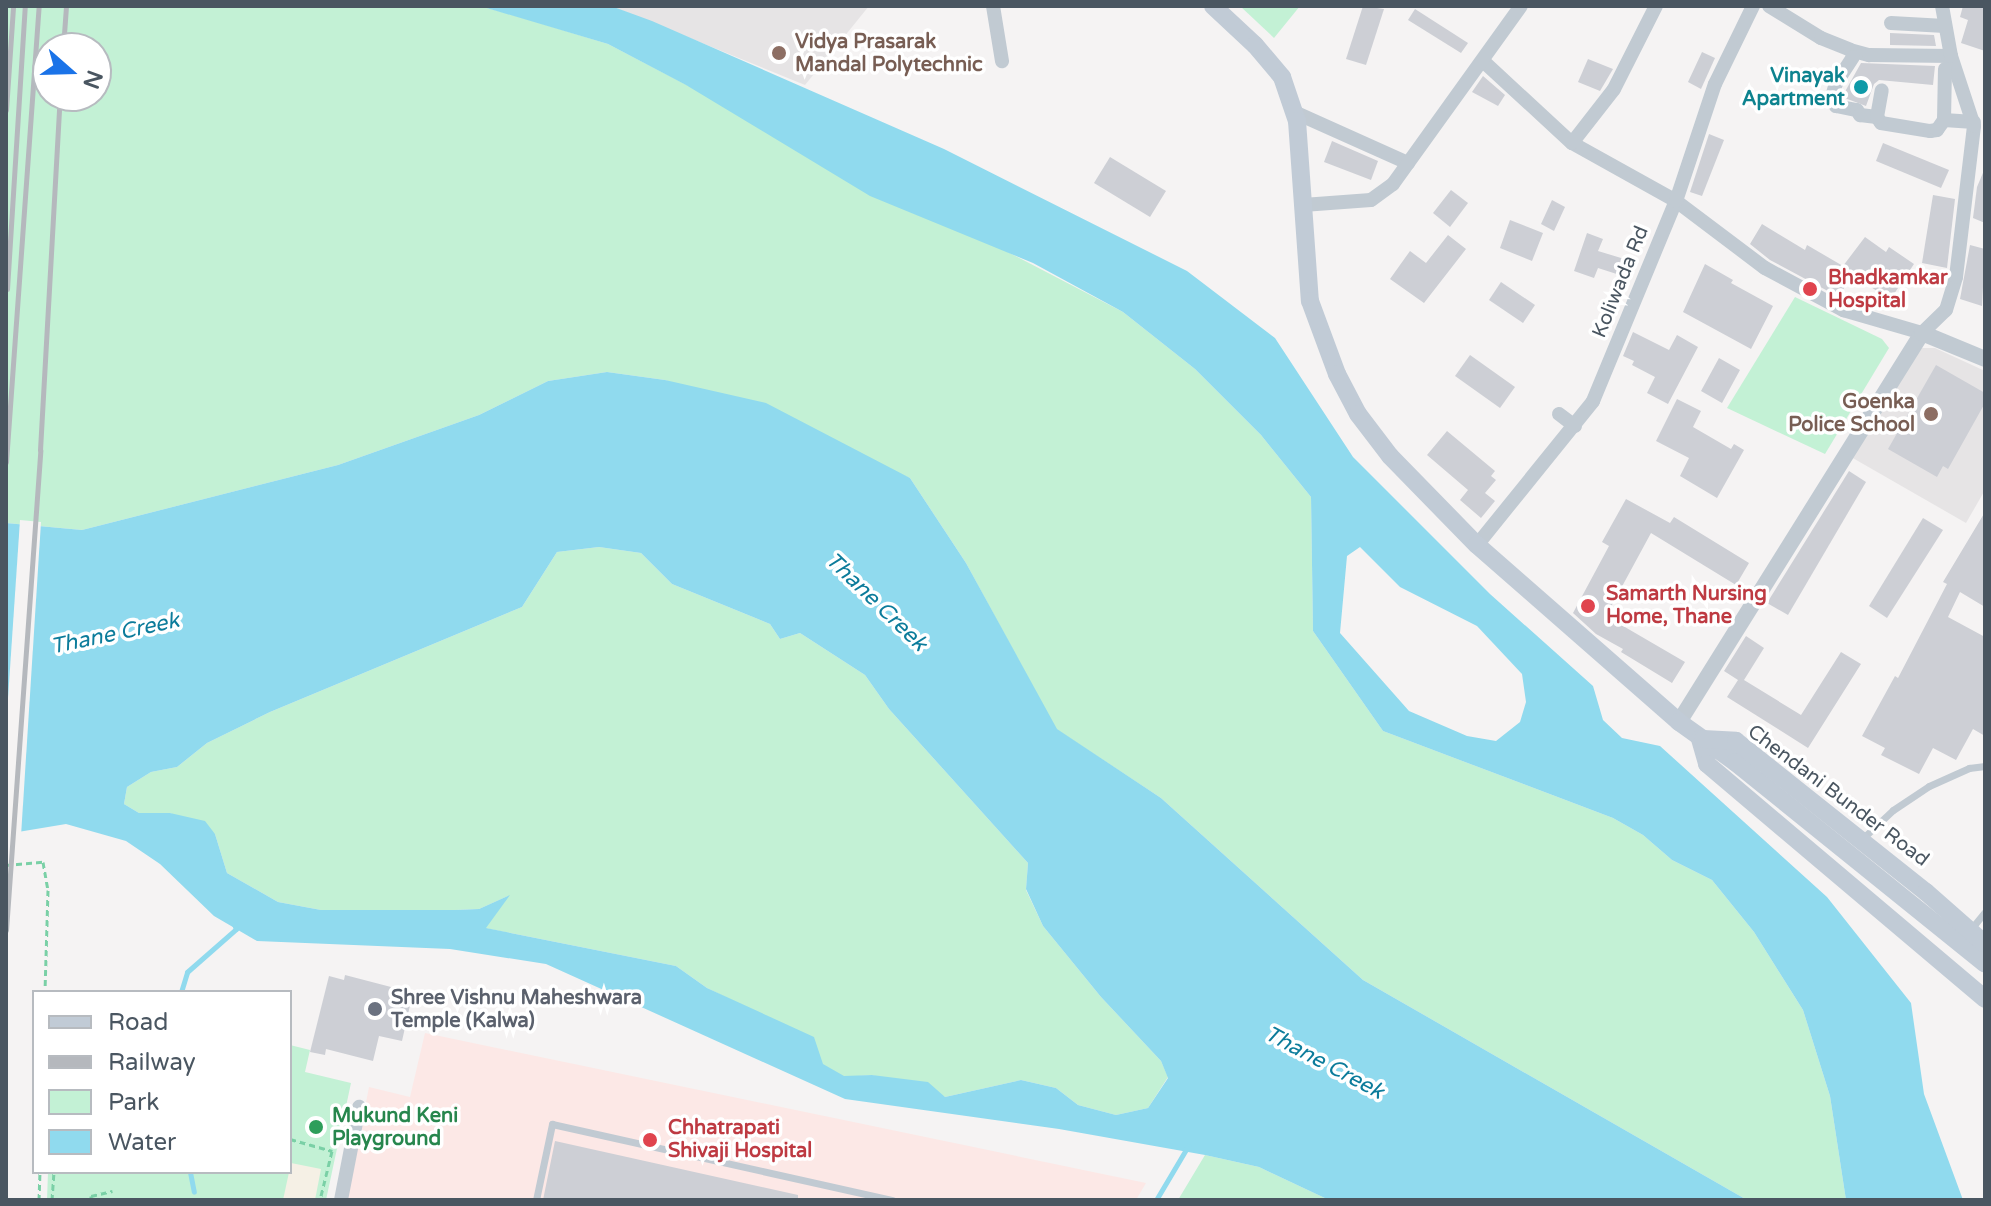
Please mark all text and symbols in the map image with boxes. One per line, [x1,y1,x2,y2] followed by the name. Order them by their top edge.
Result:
[795,30,983,77] place label: Vidya Prasarak Mandal Polytechnic
[32,32,112,112] north arrow
[770,44,788,62] marker: Vidya Prasarak Mandal Polytechnic
[1742,64,1845,111] place label: Vinayak Apartment
[77,67,108,92] text: N
[1852,78,1870,96] marker: Vinayak Apartment
[1588,223,1654,341] street label: Koliwada Rd
[1828,266,1948,313] place label: Bhadkamkar Hospital
[1799,278,1821,300] marker: Bhadkamkar Hospital
[1788,390,1915,437] place label: Goenka Police School
[1922,405,1940,423] marker: Goenka Police School
[820,547,932,657] water label: Thane Creek
[1606,582,1767,629] place label: Samarth Nursing Home, Thane
[1577,595,1599,617] marker: Samarth Nursing Home, Thane
[48,607,182,661] water label: Thane Creek
[1743,720,1933,872] street label: Chendani Bunder Road
[391,986,642,1033] place label: Shree Vishnu Maheshwara Temple (Kalwa)
[32,990,292,1174] legend
[366,1000,384,1018] marker: Shree Vishnu Maheshwara Temple (Kalwa)
[108,1008,168,1037] text: Road
[1260,1021,1388,1105] water label: Thane Creek
[108,1048,196,1077] text: Railway
[108,1088,159,1117] text: Park
[332,1104,458,1151] place label: Mukund Keni Playground
[668,1116,812,1163] place label: Chhatrapati Shivaji Hospital
[307,1118,325,1136] marker: Mukund Keni Playground
[108,1128,176,1157] text: Water
[639,1129,661,1151] marker: Chhatrapati Shivaji Hospital

